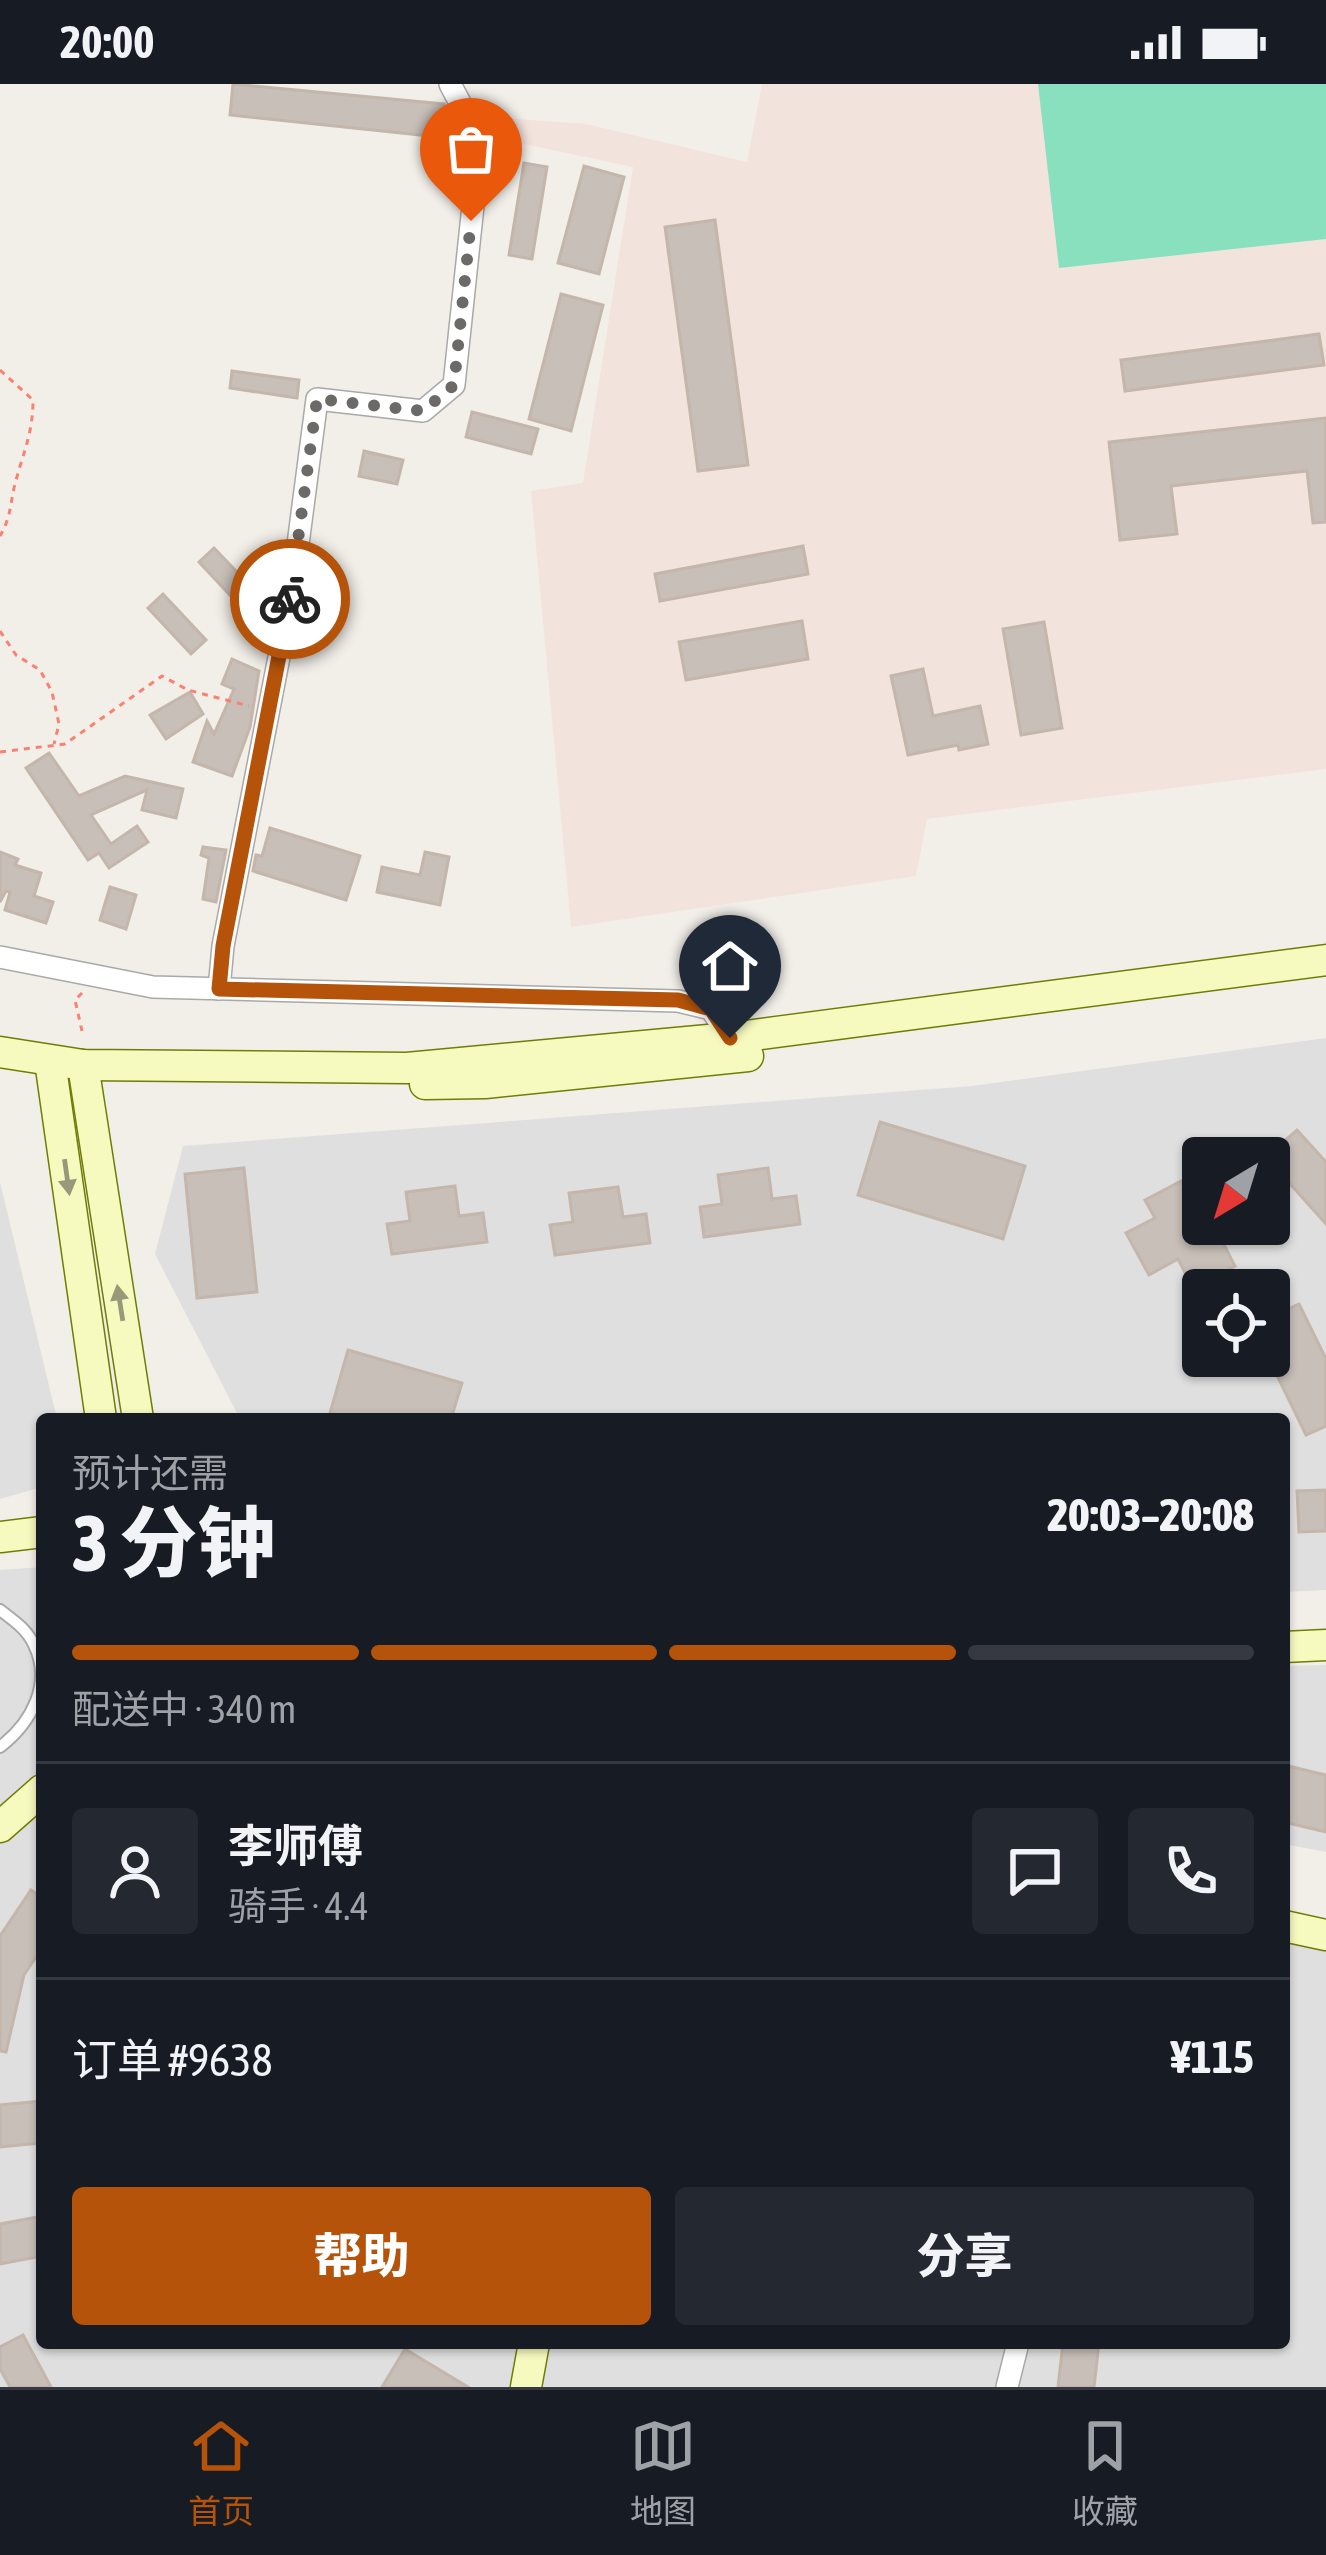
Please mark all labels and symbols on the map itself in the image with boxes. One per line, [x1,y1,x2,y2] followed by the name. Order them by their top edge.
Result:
[420,98,522,221] pin
[230,539,350,659] courier
[679,915,781,1038] pin
[1182,1137,1290,1245] north arrow
[58,1159,77,1196] one-way arrow
[110,1284,129,1322] one-way arrow

